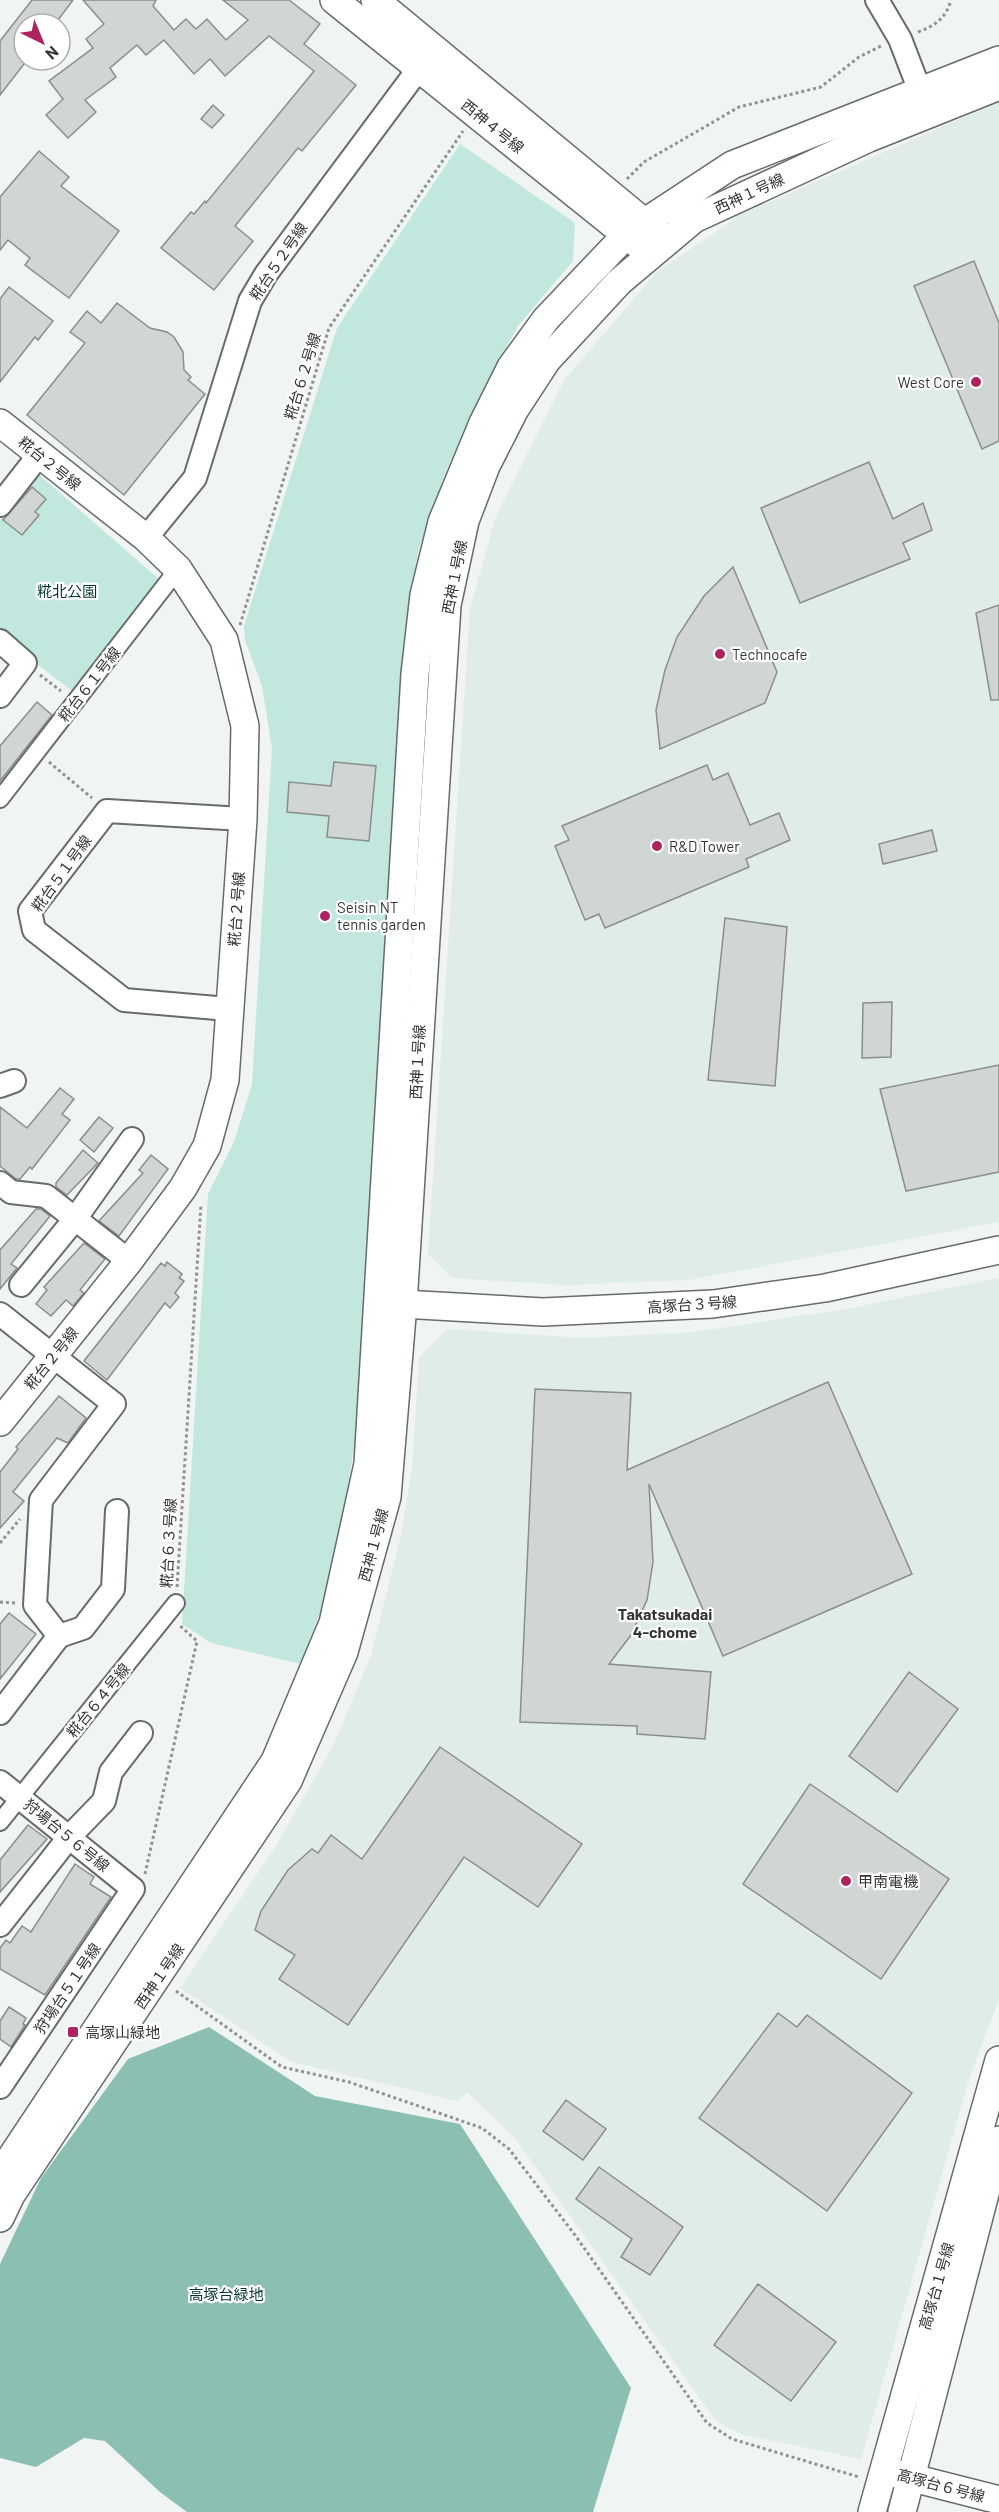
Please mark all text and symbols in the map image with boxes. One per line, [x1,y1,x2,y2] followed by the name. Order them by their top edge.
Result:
[12,12,72,72] north arrow
[42,43,63,64] text: N
[458,95,528,157] street label: 西神４号線
[711,169,787,217] street label: 西神１号線
[245,219,311,303] street label: 糀台５２号線
[280,330,324,422] street label: 糀台６２号線
[897,373,964,391] place label: West Core
[969,375,983,389] marker: West Core
[15,432,85,494] street label: 糀台２号線
[438,538,470,616] street label: 西神１号線
[37,582,97,600] park label: 糀北公園
[54,643,124,725] street label: 糀台６１号線
[732,645,808,663] place label: Technocafe
[713,647,727,661] marker: Technocafe
[27,831,95,915] street label: 糀台５１号線
[669,837,740,855] place label: R&D Tower
[650,839,664,853] marker: R&D Tower
[224,871,248,947] street label: 糀台２号線
[337,898,426,933] place label: Seisin NT tennis garden
[318,909,332,923] marker: Seisin NT tennis garden
[406,1024,428,1100] street label: 西神１号線
[646,1292,738,1316] street label: 高塚台３号線
[20,1323,82,1393] street label: 糀台２号線
[157,1498,179,1588] street label: 糀台６３号線
[355,1506,391,1584] street label: 西神１号線
[618,1604,712,1641] district label: Takatsukadai 4-chome
[63,1659,133,1741] street label: 糀台６４号線
[21,1795,113,1875] street label: 狩場台５６号線
[858,1872,918,1890] place label: 甲南電機
[839,1874,853,1888] marker: 甲南電機
[30,1939,104,2037] street label: 狩場台５１号線
[131,1940,187,2012] street label: 西神１号線
[85,2023,160,2041] place label: 高塚山緑地
[66,2025,80,2039] marker: 高塚山緑地
[915,2240,957,2332] street label: 高塚台１号線
[188,2285,264,2303] park label: 高塚台緑地
[895,2465,987,2505] street label: 高塚台６号線

